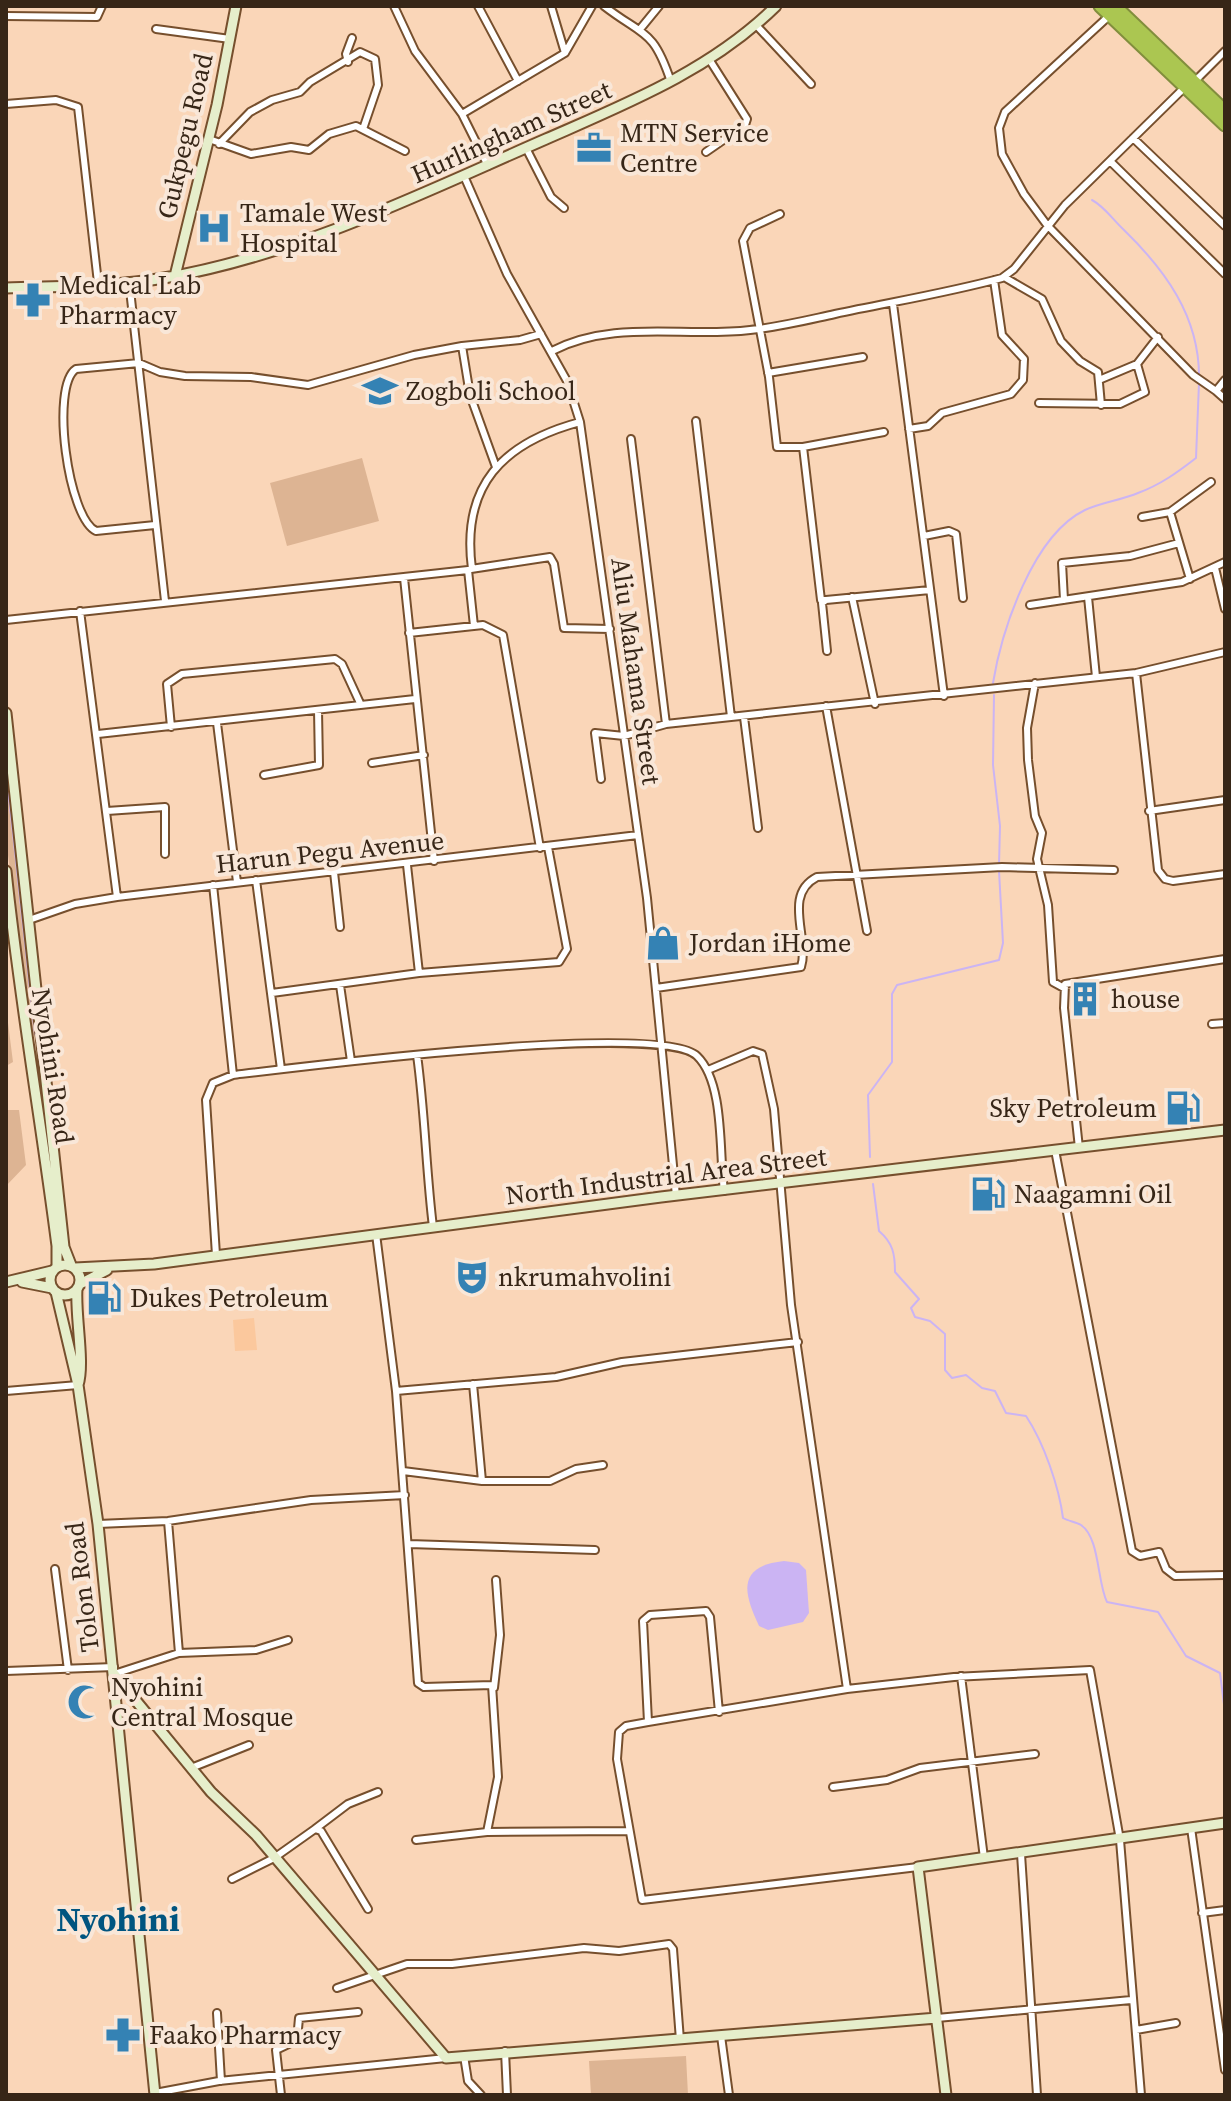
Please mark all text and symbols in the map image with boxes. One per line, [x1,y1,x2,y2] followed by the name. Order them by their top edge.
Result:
[148,49,222,222] street label: Gukpegu Road
[405,71,617,192] street label: Hurlingham Street
[620,115,769,181] place label: MTN Service Centre
[575,129,613,167] office icon: MTN Service Centre
[240,195,387,261] place label: Tamale West Hospital
[195,209,233,247] hospital icon: Tamale West Hospital
[59,267,201,333] place label: Medical Lab Pharmacy
[14,281,52,319] pharmacy icon: Medical Lab Pharmacy
[361,372,399,410] school or university icon: Zogboli School
[406,373,576,409] place label: Zogboli School
[602,555,670,787] street label: Aliu Mahama Street
[214,822,446,882] street label: Harun Pegu Avenue
[644,924,682,962] shop icon: Jordan iHome
[688,925,851,961] place label: Jordan iHome
[1066,980,1104,1018] building icon: house
[1111,981,1180,1017] place label: house
[23,986,83,1147] street label: Nyohini Road
[1164,1089,1202,1127] fuel station icon: Sky Petroleum
[990,1090,1157,1126] place label: Sky Petroleum
[504,1138,829,1214] street label: North Industrial Area Street
[969,1175,1007,1213] fuel station icon: Naagamni Oil
[1014,1176,1172,1212] place label: Naagamni Oil
[453,1258,491,1296] theatre icon: nkrumahvolini
[498,1259,671,1295] place label: nkrumahvolini
[85,1279,123,1317] fuel station icon: Dukes Petroleum
[130,1280,329,1316] place label: Dukes Petroleum
[56,1520,108,1654] street label: Tolon Road
[111,1669,294,1735] place label: Nyohini Central Mosque
[66,1683,104,1721] mosque icon: Nyohini Central Mosque
[56,1896,180,1942] district label: Nyohini
[104,2016,142,2054] pharmacy icon: Faako Pharmacy
[149,2017,342,2053] place label: Faako Pharmacy

